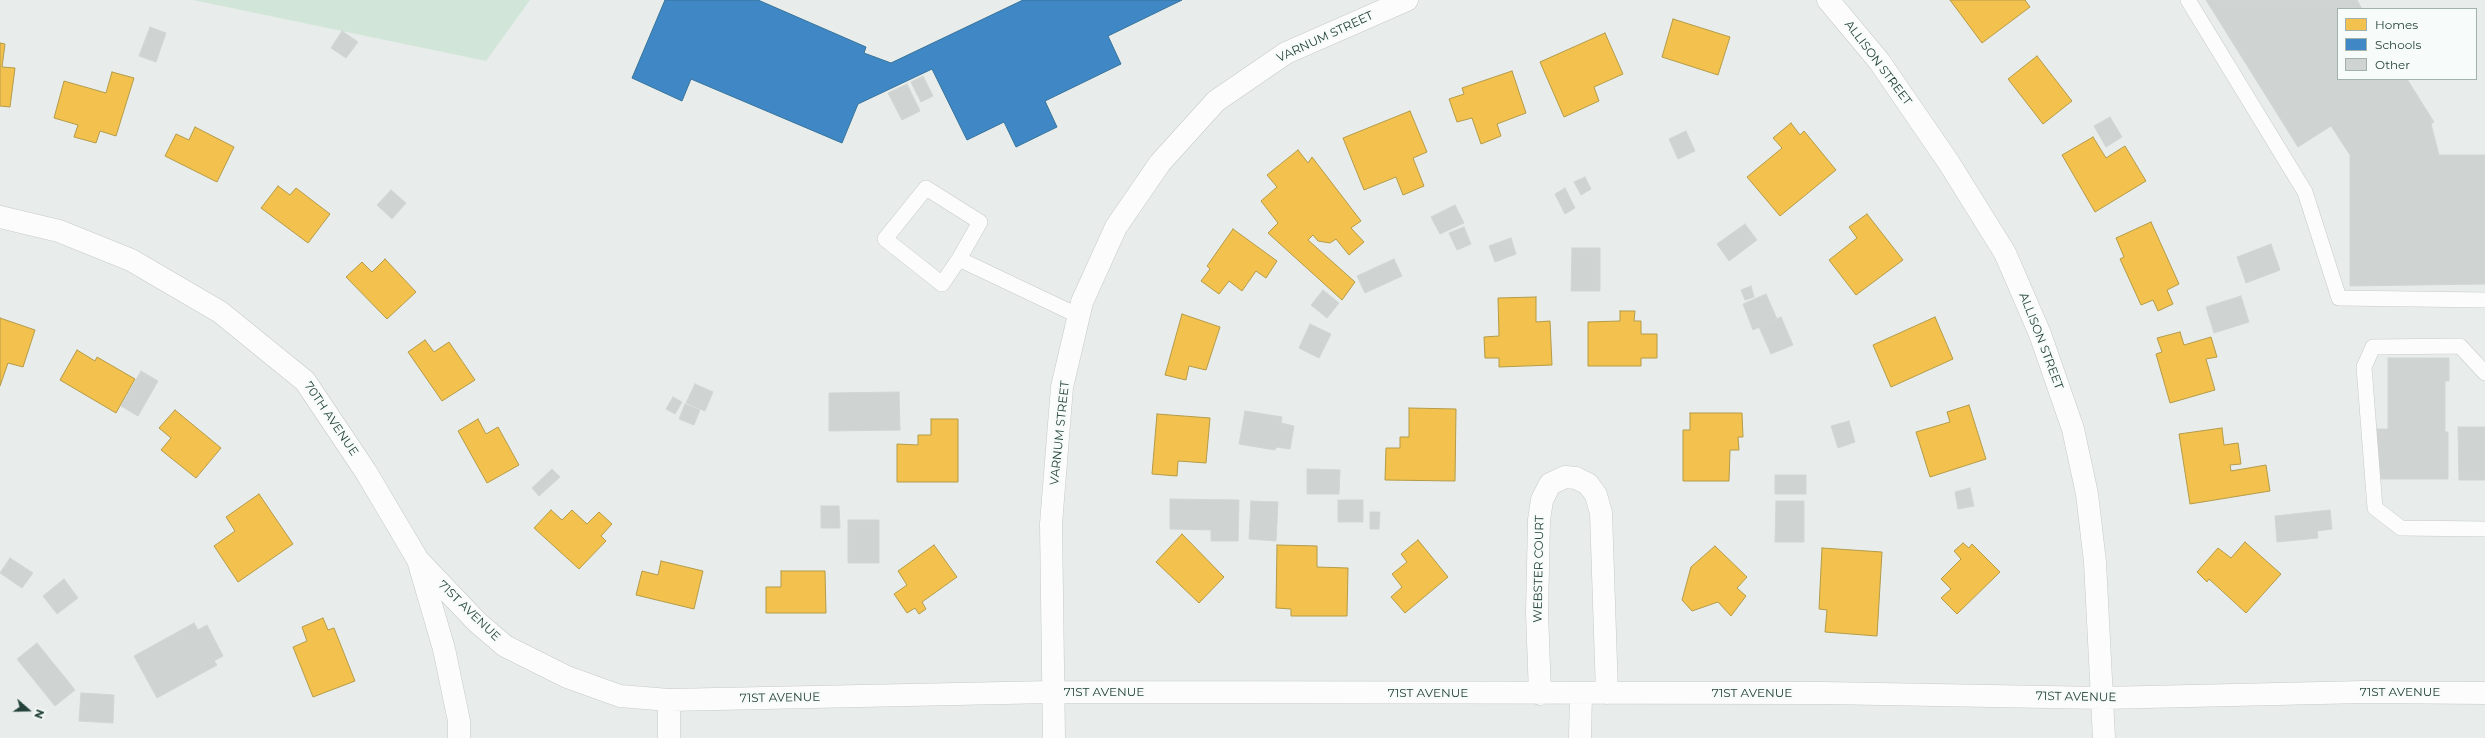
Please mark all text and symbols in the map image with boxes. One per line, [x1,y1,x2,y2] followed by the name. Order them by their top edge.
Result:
[1274,8,1376,66] street label: VARNUM STREET
[2337,8,2477,80] legend
[2375,17,2418,32] text: Homes
[1841,18,1915,108] street label: ALLISON STREET
[2375,37,2421,52] text: Schools
[2375,57,2410,72] text: Other
[2016,291,2066,391] street label: ALLISON STREET
[301,379,361,459] street label: 70TH AVENUE
[1047,380,1073,486] street label: VARNUM STREET
[1531,515,1547,623] street label: WEBSTER COURT
[435,578,503,644] street label: 71ST AVENUE
[1064,685,1144,699] street label: 71ST AVENUE
[2360,685,2440,699] street label: 71ST AVENUE
[1388,686,1468,700] street label: 71ST AVENUE
[1712,686,1792,700] street label: 71ST AVENUE
[2036,689,2116,705] street label: 71ST AVENUE
[8,690,48,730] north arrow
[740,690,820,706] street label: 71ST AVENUE
[31,708,47,721] text: N

